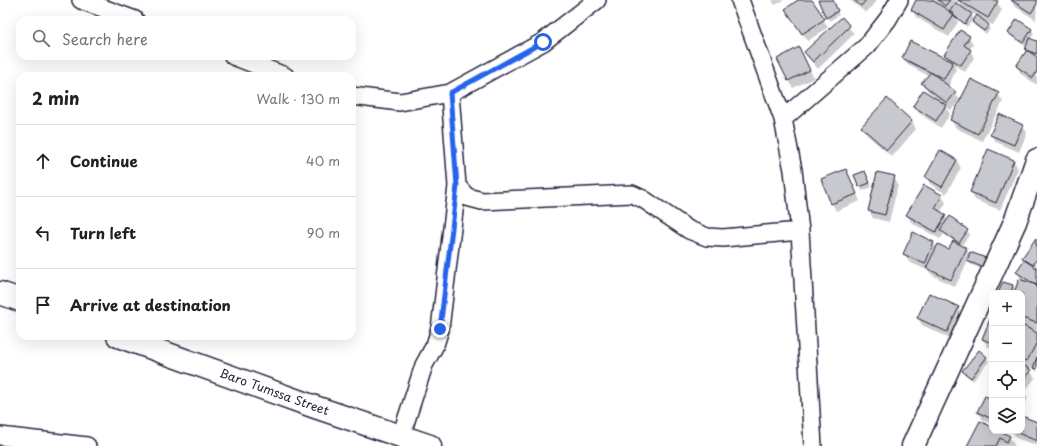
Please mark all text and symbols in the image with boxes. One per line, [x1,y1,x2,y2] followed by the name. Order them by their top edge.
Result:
[16,16,356,60] search box
[30,27,52,49] icon: search
[62,27,148,50] text: Search here
[534,33,552,51] route start
[32,85,79,111] text: 2 min
[257,89,340,108] text: Walk · 130 m
[70,149,138,172] text: Continue
[32,150,54,172] icon: ahead
[306,151,340,170] text: 40 m
[70,221,136,244] text: Turn left
[32,222,54,244] icon: left
[307,223,340,242] text: 90 m
[989,290,1025,434] map controls
[989,290,1025,326] button: +
[70,293,231,316] text: Arrive at destination
[32,294,54,316] icon: arrive
[431,320,449,338] route end
[989,326,1025,362] button: −
[989,362,1025,398] button: locate
[217,363,332,419] street label: Baro Tumssa Street
[989,398,1025,434] button: layers

